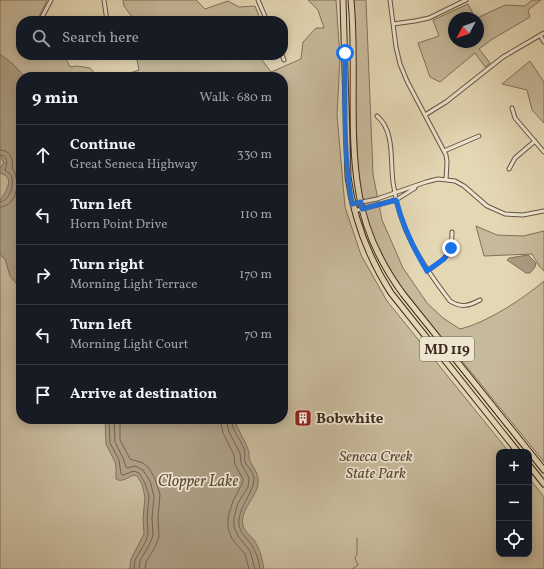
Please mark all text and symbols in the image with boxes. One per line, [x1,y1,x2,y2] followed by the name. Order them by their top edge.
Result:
[448,12,484,48] north arrow
[16,16,288,60] search box
[30,27,52,49] icon: search
[62,28,139,49] text: Search here
[336,44,354,62] route start
[32,87,78,110] text: 9 min
[200,89,272,107] text: Walk · 680 m
[70,135,135,156] text: Continue
[32,144,54,166] icon: ahead
[237,146,272,164] text: 330 m
[70,156,197,174] text: Great Seneca Highway
[70,195,132,216] text: Turn left
[32,204,54,226] icon: left
[240,206,272,224] text: 110 m
[70,216,167,234] text: Horn Point Drive
[442,239,460,257] route end
[70,255,144,276] text: Turn right
[32,264,54,286] icon: right
[239,266,272,284] text: 170 m
[70,276,197,294] text: Morning Light Terrace
[70,315,132,336] text: Turn left
[32,324,54,346] icon: left
[244,326,272,344] text: 70 m
[70,336,188,354] text: Morning Light Court
[420,337,474,361] road number: MD 119
[32,384,54,406] icon: arrive
[70,384,217,405] text: Arrive at destination
[293,408,313,428] building icon: Bobwhite
[316,409,384,430] place label: Bobwhite
[339,447,413,485] park label: Seneca Creek State Park
[496,449,532,557] map controls
[496,449,532,485] button: +
[158,471,238,493] water label: Clopper Lake
[496,485,532,521] button: −
[496,521,532,557] button: locate

